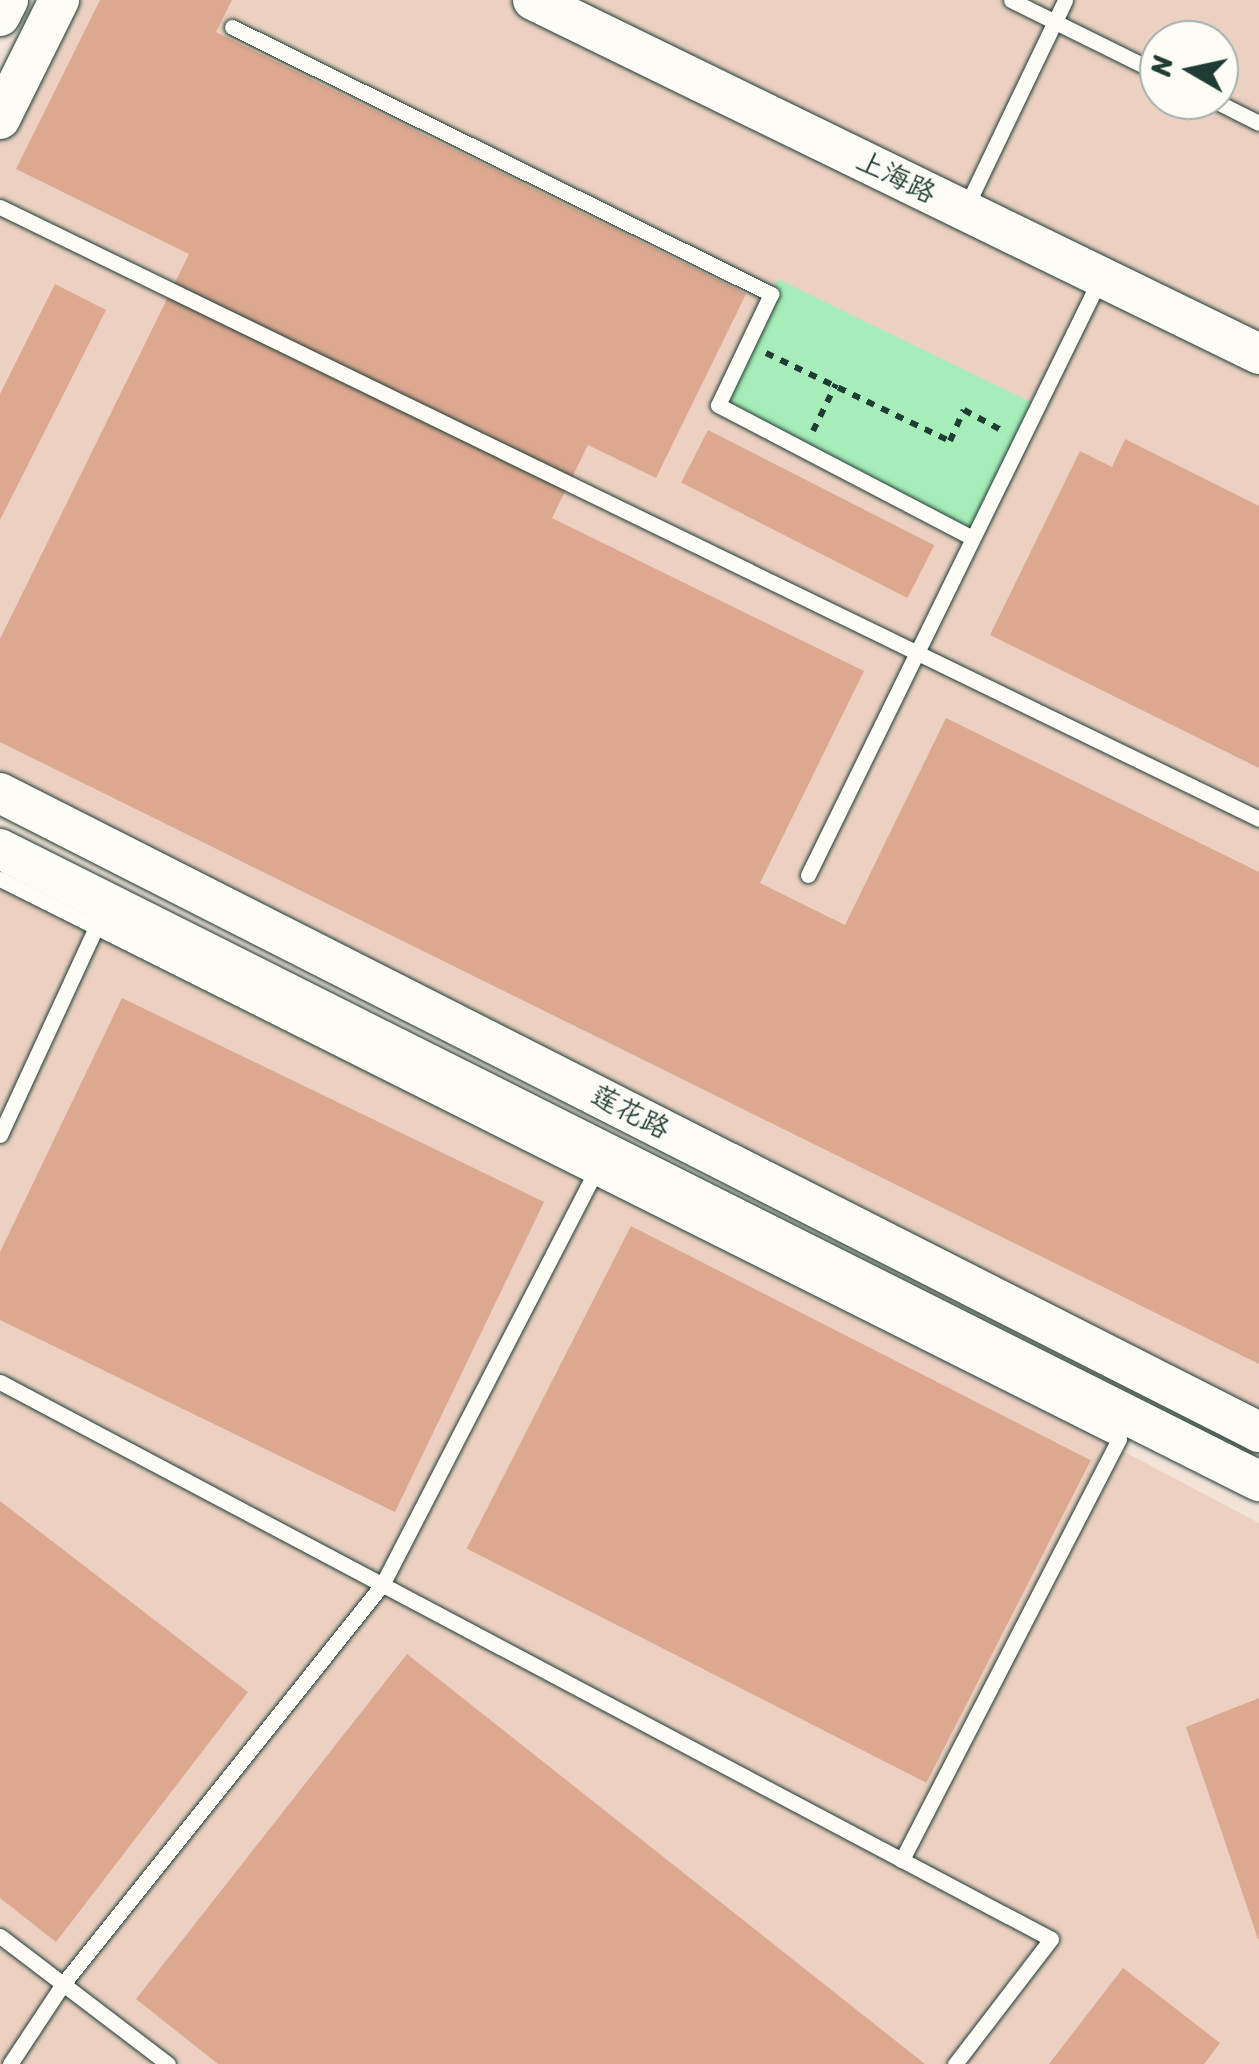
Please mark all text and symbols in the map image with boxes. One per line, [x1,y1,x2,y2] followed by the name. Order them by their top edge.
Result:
[1139,20,1239,120] north arrow
[1135,52,1187,79] text: N
[851,143,941,211] street label: 上海路
[585,1078,675,1146] street label: 莲花路

